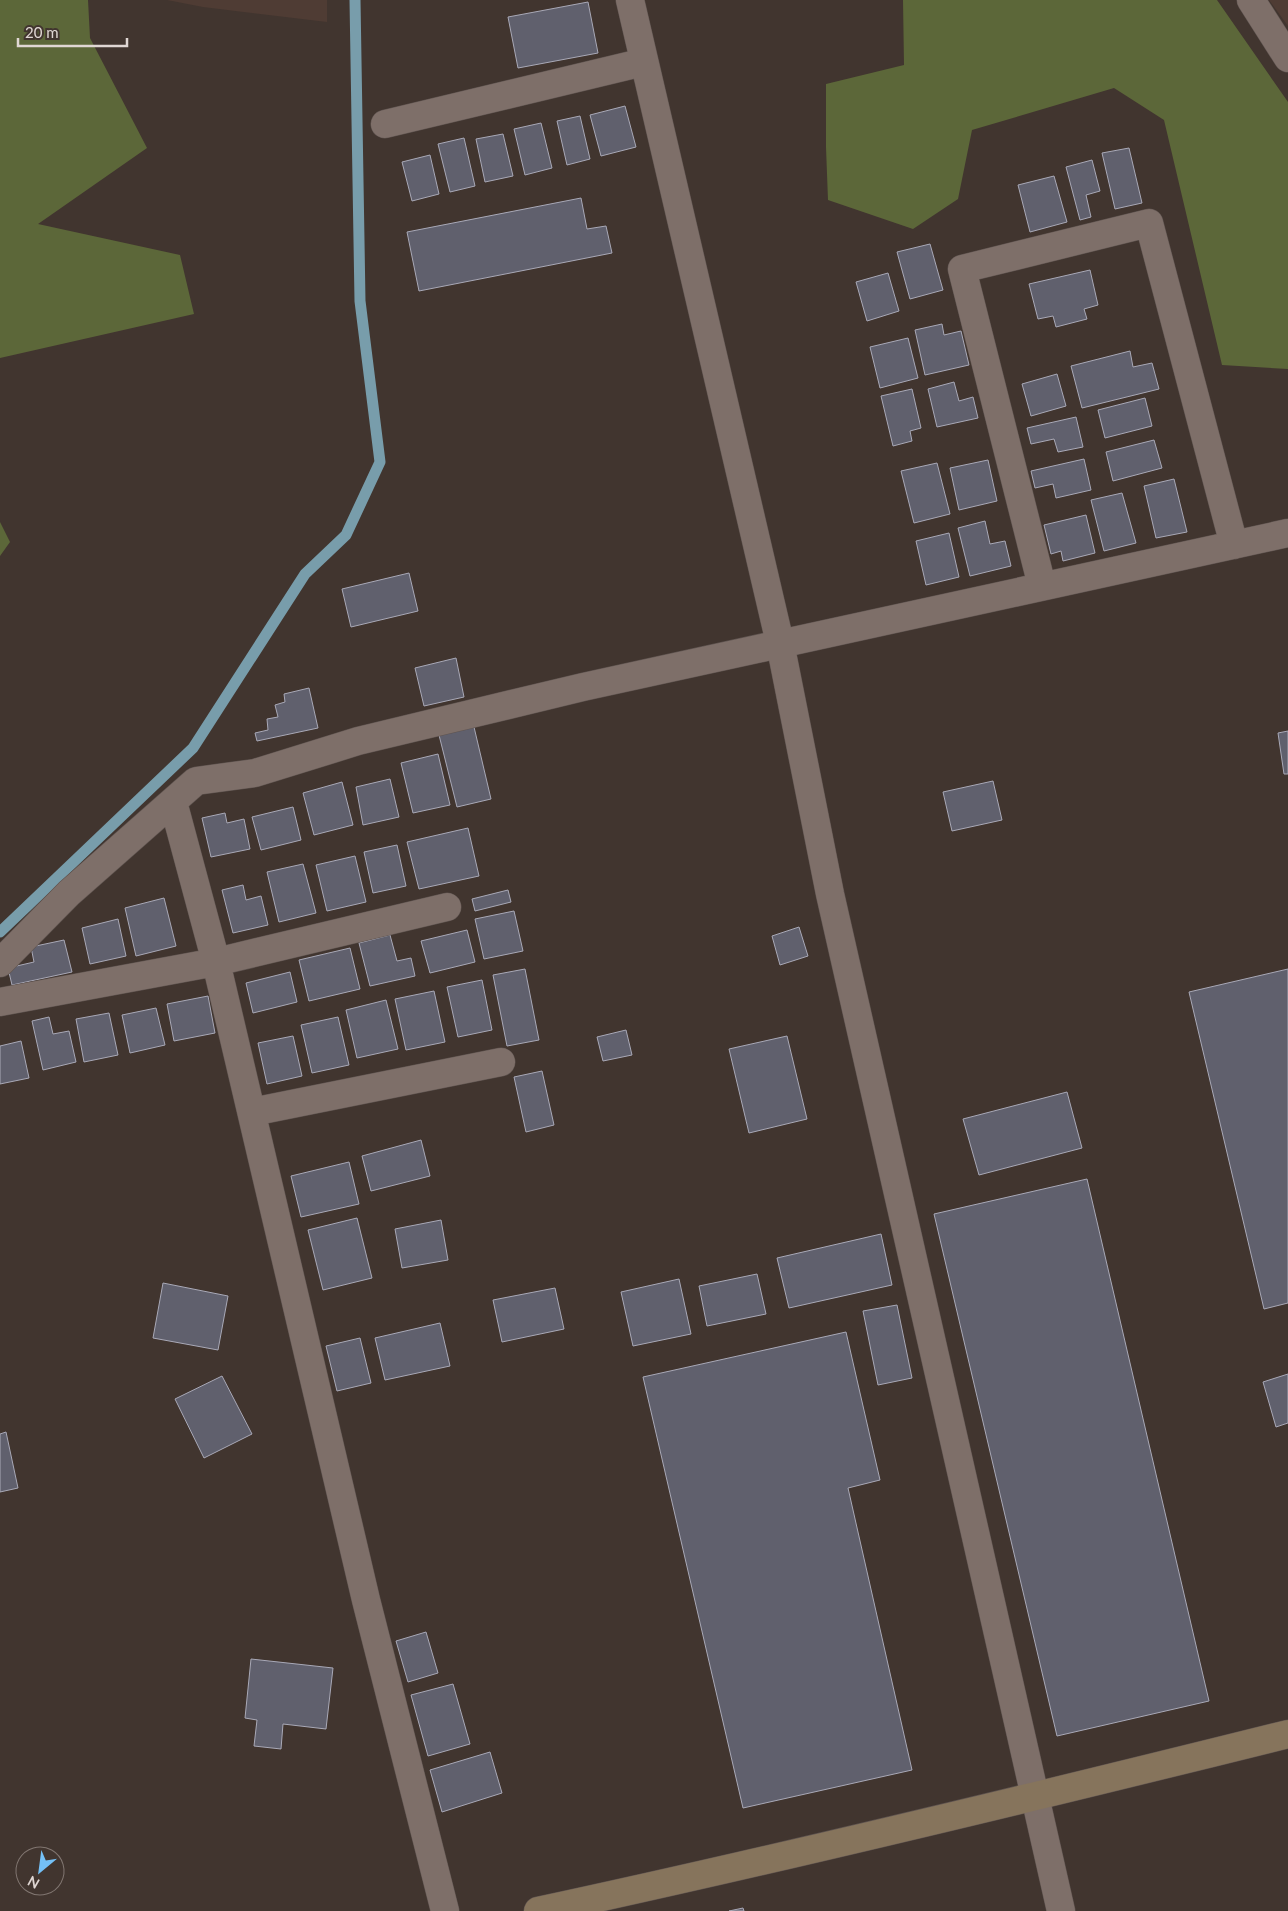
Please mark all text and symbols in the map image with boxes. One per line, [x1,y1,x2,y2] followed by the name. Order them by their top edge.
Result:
[18,15,126,47] scale bar
[25,23,59,41] text: 20 m
[15,1846,65,1896] north arrow
[25,1873,42,1893] text: N

